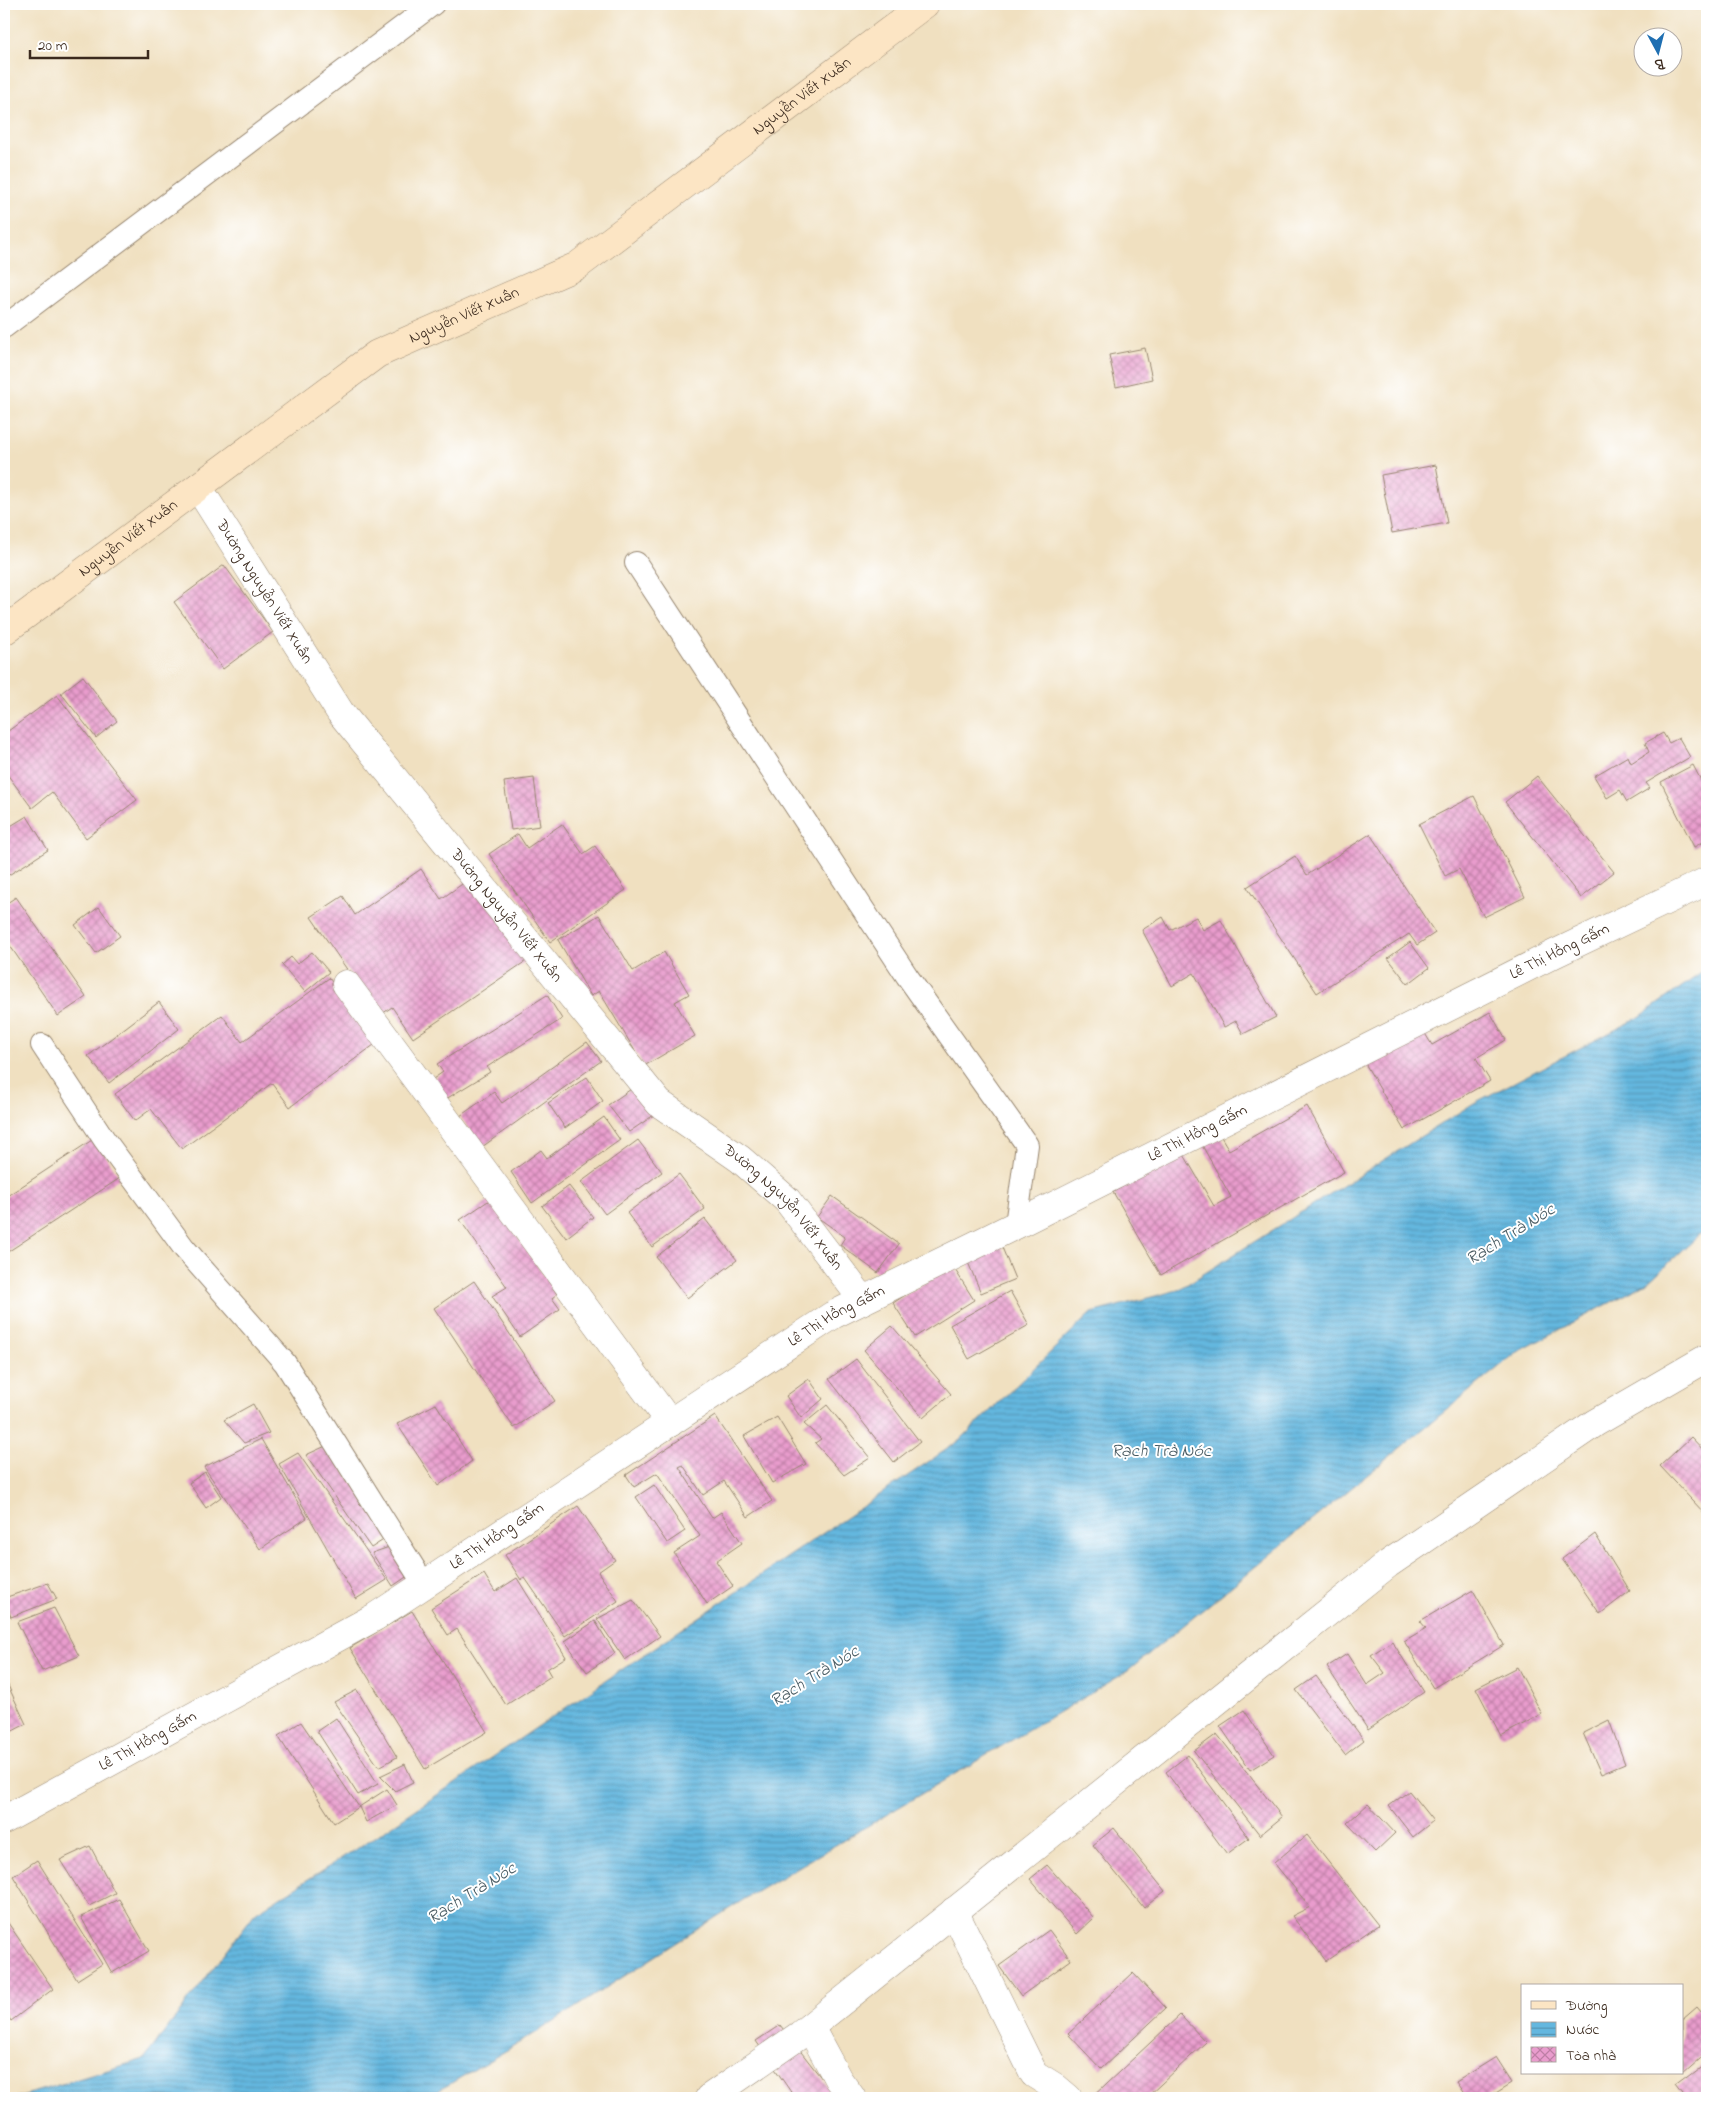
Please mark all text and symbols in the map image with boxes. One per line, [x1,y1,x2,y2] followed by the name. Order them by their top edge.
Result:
[30,28,148,60] scale bar
[1634,28,1684,78] north arrow
[38,35,68,57] text: 20 m
[748,51,857,142] street label: Nguyễn Viết Xuân
[1653,52,1666,74] text: B
[405,281,523,350] street label: Nguyễn Viết Xuân
[74,494,183,583] street label: Nguyễn Viết Xuân
[209,514,319,669] street label: Đường Nguyễn Viết Xuân
[444,843,568,988] street label: Đường Nguyễn Viết Xuân
[1506,917,1614,986] street label: Lê Thị Hồng Gấm
[1144,1098,1252,1169] street label: Lê Thị Hồng Gấm
[717,1138,849,1276] street label: Đường Nguyễn Viết Xuân
[1462,1197,1561,1272] water label: Rạch Trà Nóc
[783,1279,889,1354] street label: Lê Thị Hồng Gấm
[1111,1439,1212,1465] water label: Rạch Trà Nóc
[445,1497,549,1576] street label: Lê Thị Hồng Gấm
[766,1639,865,1714] water label: Rạch Trà Nóc
[94,1705,201,1778] street label: Lê Thị Hồng Gấm
[423,1856,522,1931] water label: Rạch Trà Nóc
[1521,1984,1684,2074] legend
[1565,1995,1608,2018] text: Đường
[1566,2019,1599,2041] text: Nước
[1566,2045,1616,2067] text: Tòa nhà

